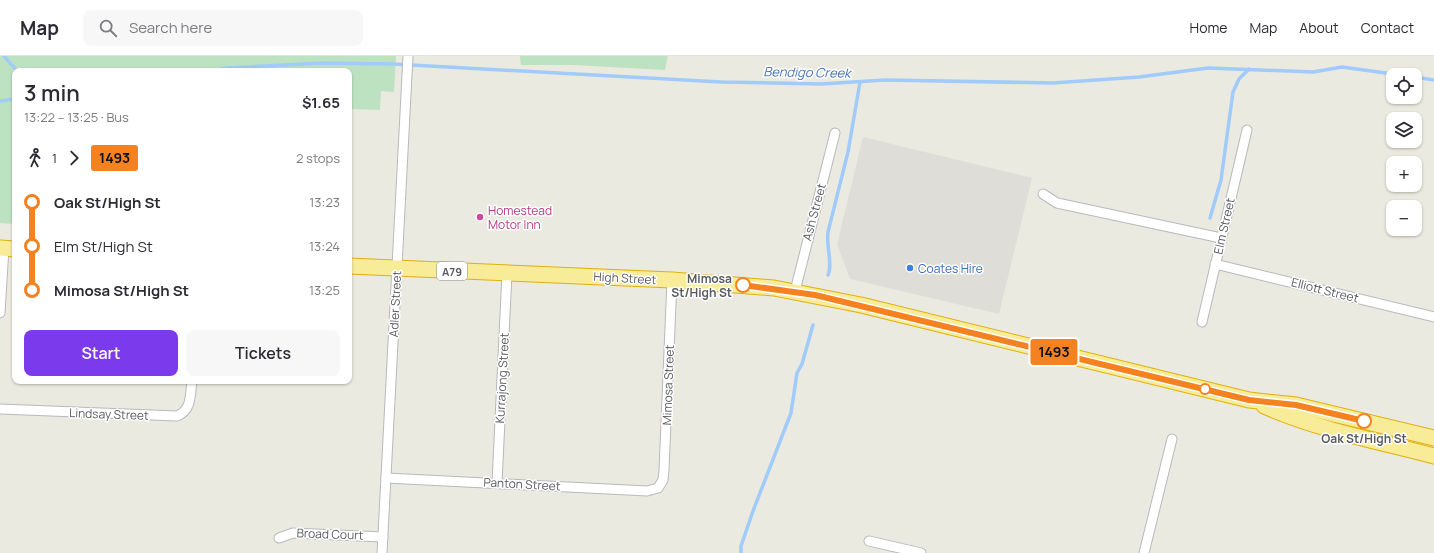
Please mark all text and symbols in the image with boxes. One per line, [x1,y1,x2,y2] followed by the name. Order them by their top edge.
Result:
[83,10,363,46] search box
[20,15,59,41] text: Map
[97,17,119,39] icon: search
[129,17,212,38] text: Search here
[1190,18,1227,37] text: Home
[1249,18,1277,37] text: Map
[1299,18,1339,37] text: About
[1361,18,1414,37] text: Contact
[763,62,853,82] water label: Bendigo Creek
[1386,68,1422,236] map controls
[1386,68,1422,104] button: locate
[24,78,80,108] text: 3 min
[302,92,340,113] text: $1.65
[24,108,129,126] text: 13:22 – 13:25 · Bus
[1386,112,1422,148] button: layers
[24,147,46,169] icon: walk
[63,147,85,169] icon: forward
[99,148,130,167] text: 1493
[52,149,57,167] text: 1
[296,149,340,167] text: 2 stops
[1386,156,1422,192] button: +
[798,181,830,243] street label: Ash Street
[54,192,161,213] text: Oak St/High St
[309,193,340,211] text: 13:23
[1209,196,1239,256] street label: Elm Street
[1386,200,1422,236] button: −
[488,202,552,233] place label: Homestead Motor Inn
[475,212,485,222] marker: Homestead Motor Inn
[54,236,153,257] text: Elm St/High St
[309,237,340,255] text: 13:24
[918,260,983,277] place label: Coates Hire
[437,262,467,280] road number: A79
[905,263,915,273] marker: Coates Hire
[593,268,657,288] street label: High Street
[385,270,405,338] street label: Adler Street
[671,270,732,301] place label: Mimosa St/High St
[1290,273,1361,307] street label: Elliott Street
[735,277,751,293] marker: Mimosa St/High St
[54,280,189,301] text: Mimosa St/High St
[309,281,340,299] text: 13:25
[24,330,178,376] button: Start
[186,330,340,376] button: Tickets
[491,332,513,424] street label: Kurrajong Street
[1026,339,1082,365] line badge: 1493
[1038,342,1070,361] text: 1493
[658,344,678,426] street label: Mimosa Street
[1199,383,1211,395] unlabelled marker
[69,404,149,424] street label: Lindsay Street
[1356,413,1372,429] marker: Oak St/High St
[1321,430,1407,447] place label: Oak St/High St
[483,473,561,495] street label: Panton Street
[296,524,364,544] street label: Broad Court

